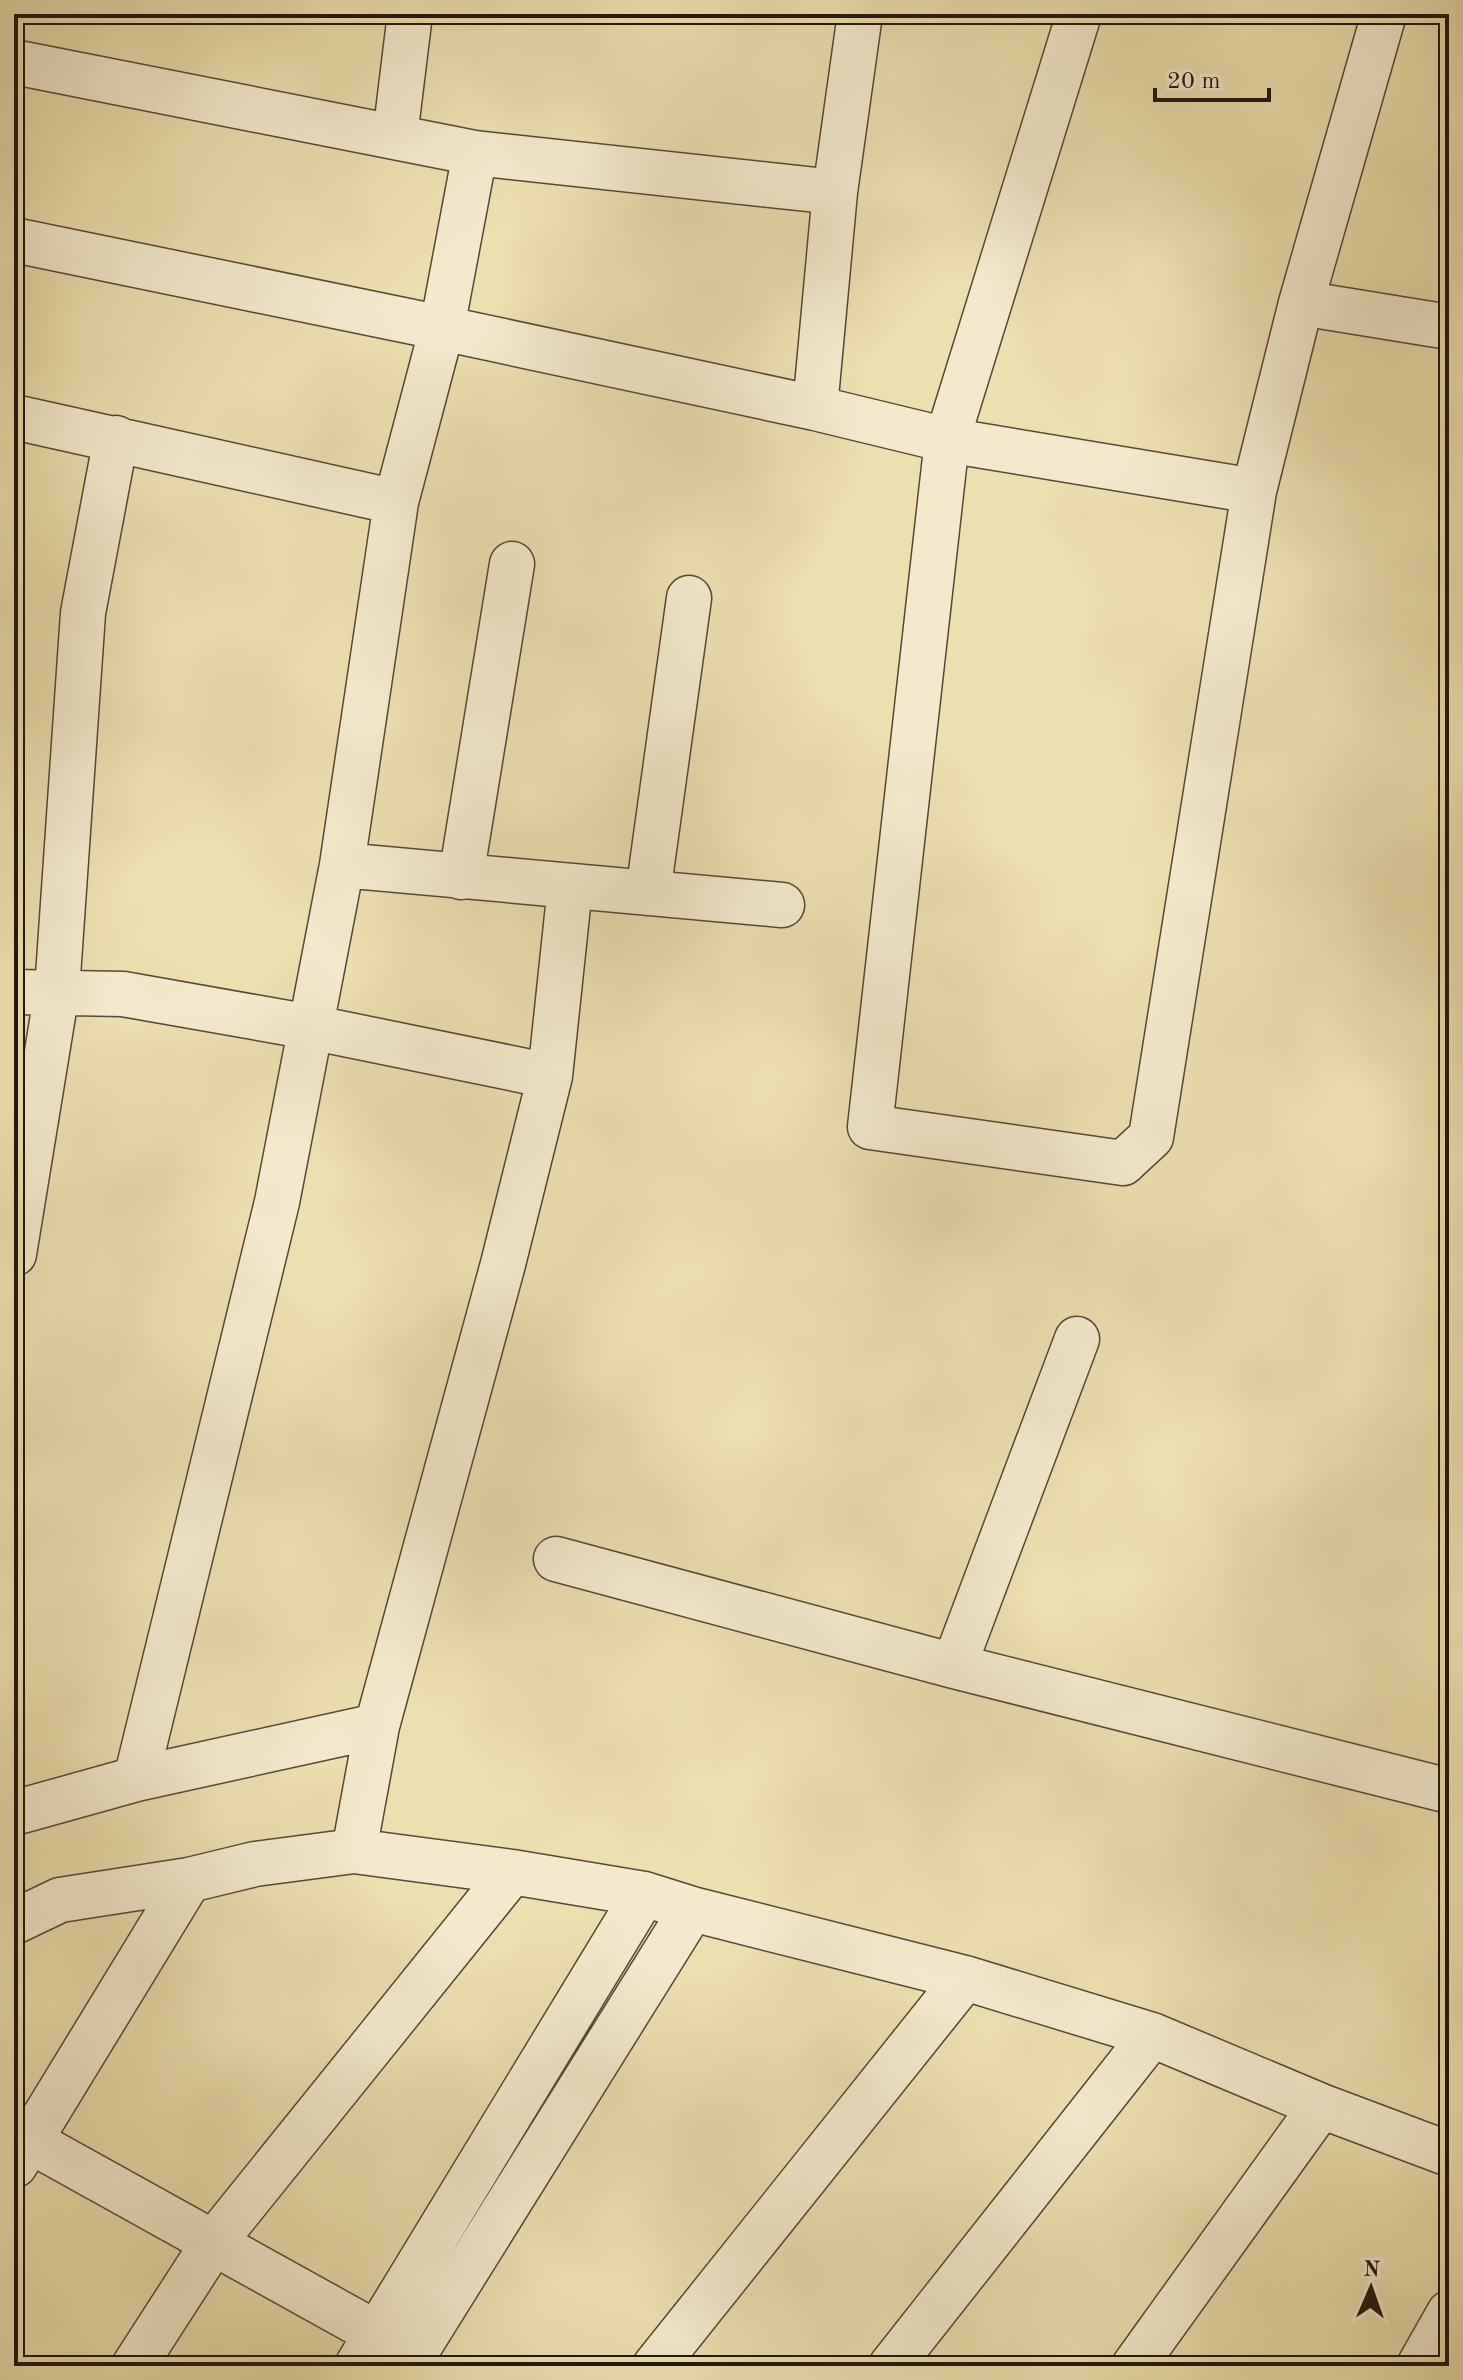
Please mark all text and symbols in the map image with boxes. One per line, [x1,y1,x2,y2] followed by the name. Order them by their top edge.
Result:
[1155,52,1269,102] scale bar
[1167,70,1221,94] text: 20 m
[1331,2248,1411,2328] north arrow
[1363,2259,1381,2281] text: N

